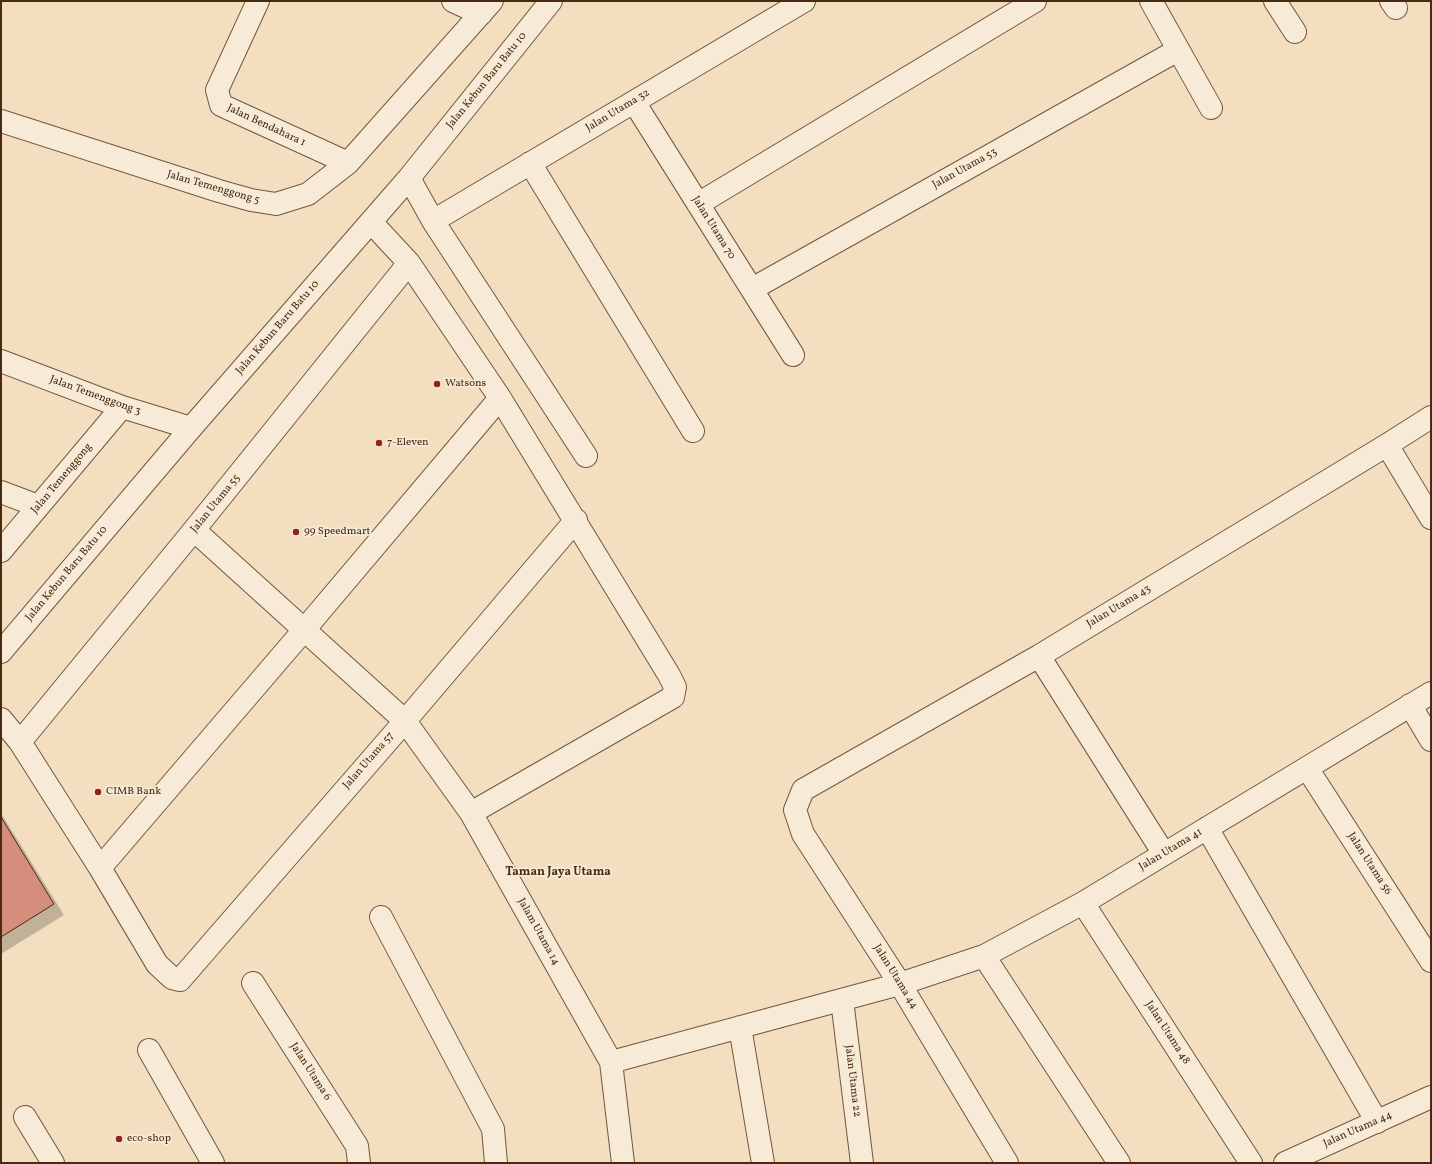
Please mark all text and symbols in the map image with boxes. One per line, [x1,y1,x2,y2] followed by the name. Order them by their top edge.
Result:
[444,30,530,132] street label: Jalan Kebun Baru Batu 10
[584,87,652,135] street label: Jalan Utama 32
[224,102,308,150] street label: Jalan Bendahara 1
[930,146,1000,192] street label: Jalan Utama 53
[165,168,261,208] street label: Jalan Temenggong 5
[688,194,738,262] street label: Jalan Utama 70
[233,278,323,378] street label: Jalan Kebun Baru Batu 10
[48,373,142,419] street label: Jalan Temenggong 3
[445,377,486,391] place label: Watsons
[432,379,442,389] marker: Watsons
[387,436,429,450] place label: 7-Eleven
[374,438,384,448] marker: 7-Eleven
[29,441,95,517] street label: Jalan Temenggong
[188,472,244,536] street label: Jalan Utama 55
[23,524,111,624] street label: Jalan Kebun Baru Batu 10
[304,525,370,539] place label: 99 Speedmart
[291,527,301,537] marker: 99 Speedmart
[1084,583,1154,631] street label: Jalan Utama 43
[341,730,397,792] street label: Jalan Utama 57
[106,785,161,799] place label: CIMB Bank
[93,787,103,797] marker: CIMB Bank
[1137,826,1205,874] street label: Jalan Utama 41
[1344,830,1394,898] street label: Jalan Utama 56
[505,866,611,880] district label: Taman Jaya Utama
[514,896,562,968] street label: Jalam Utama 14
[870,942,920,1012] street label: Jalan Utama 44
[1142,999,1192,1067] street label: Jalan Utama 48
[286,1041,334,1103] street label: Jalan Utama 6
[841,1044,863,1118] street label: Jalan Utama 22
[1322,1109,1394,1151] street label: Jalan Utama 44
[127,1132,171,1146] place label: eco-shop
[114,1134,124,1144] marker: eco-shop

